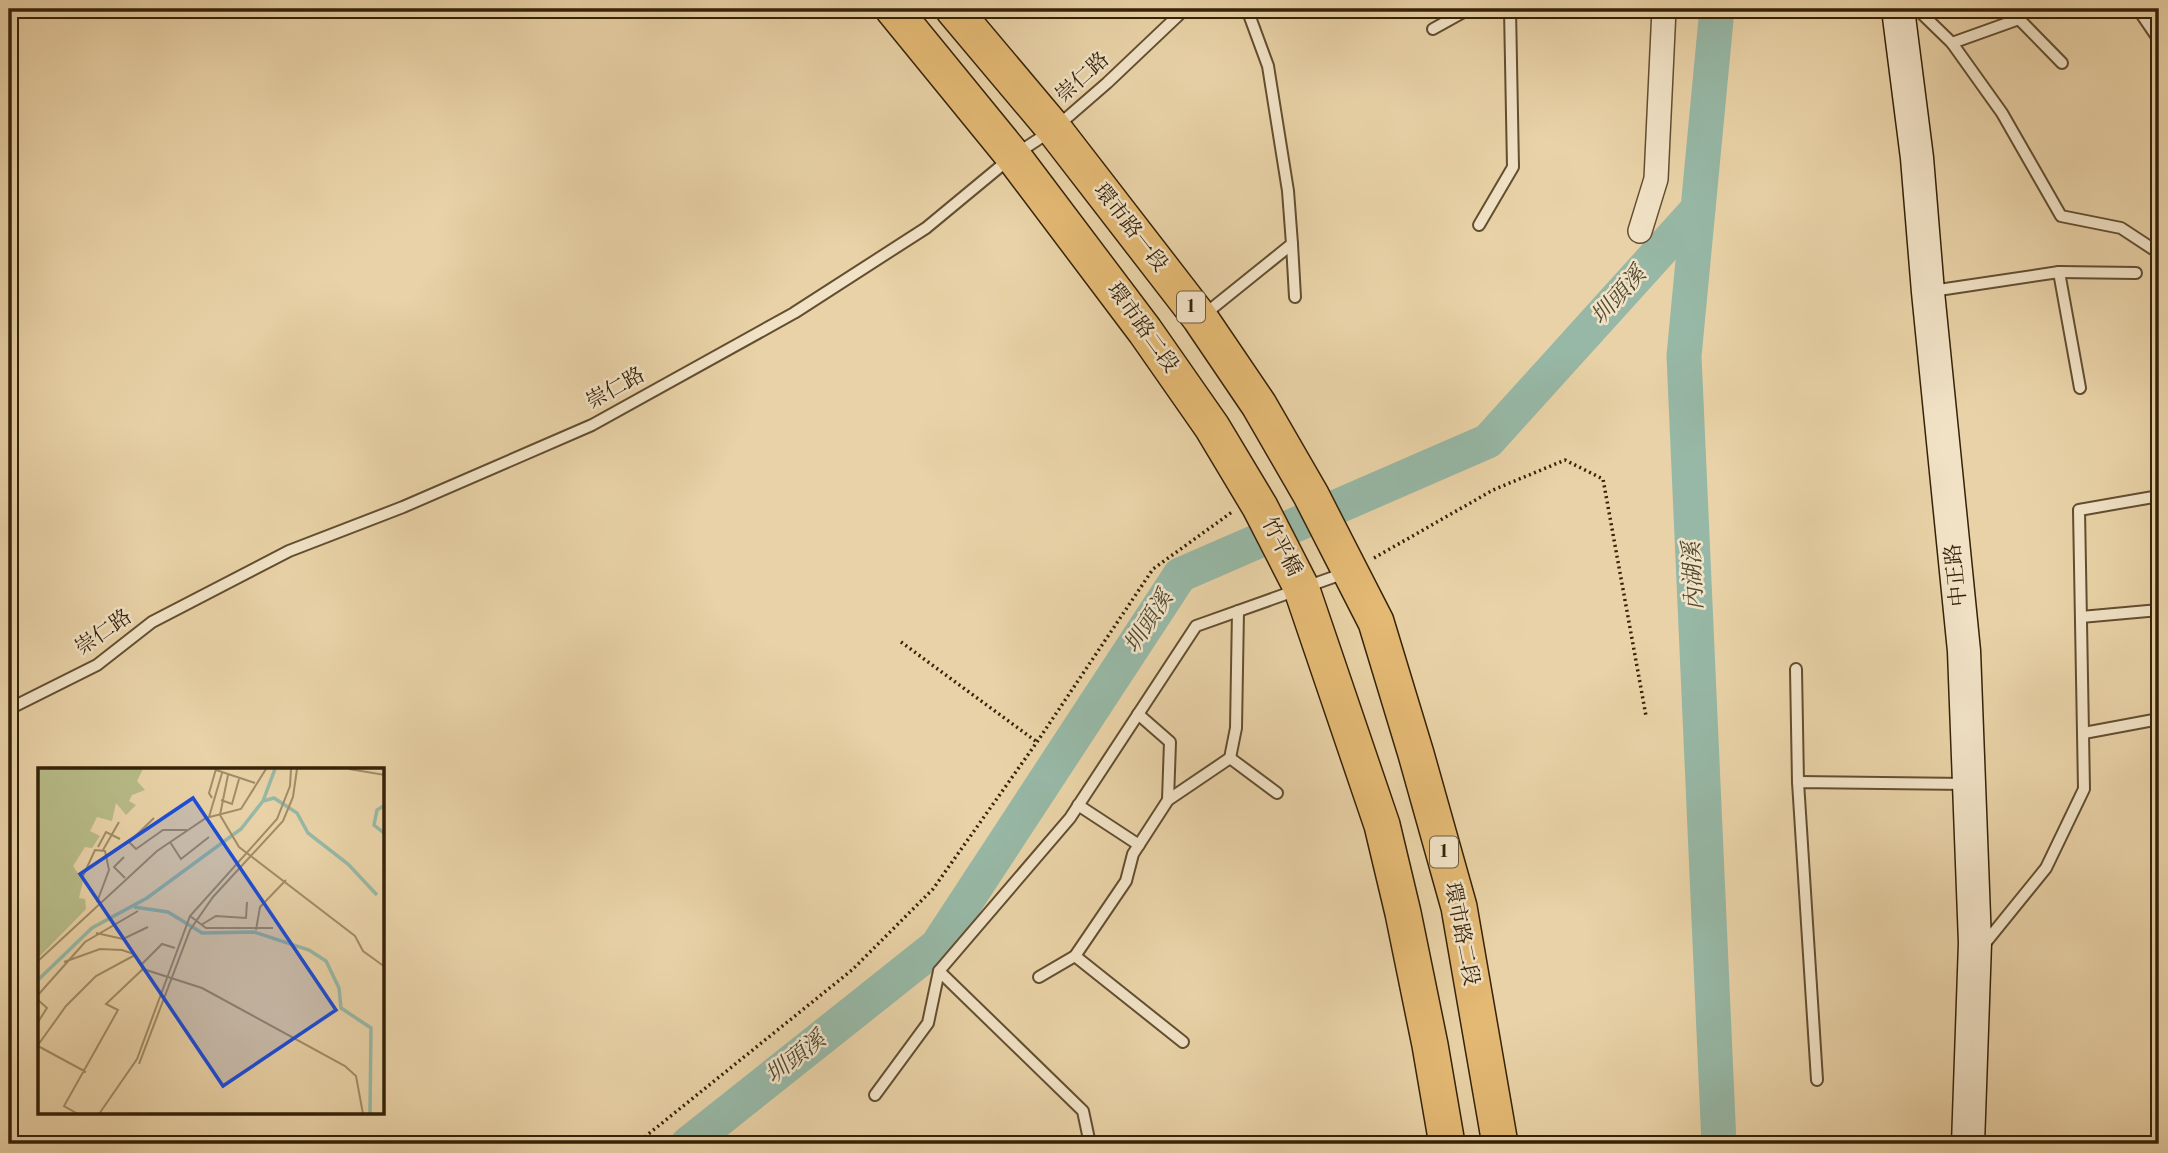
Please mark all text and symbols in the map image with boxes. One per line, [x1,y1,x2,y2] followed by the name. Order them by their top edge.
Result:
[1051,48,1113,107] street label: 崇仁路
[1089,179,1172,276] street label: 環市路一段
[1586,259,1653,329] water label: 圳頭溪
[1103,278,1183,377] street label: 環市路二段
[1177,292,1205,322] road number: 1
[582,363,649,413] street label: 崇仁路
[1257,513,1306,580] street label: 竹平橋
[1679,538,1707,611] water label: 內湖溪
[1941,543,1971,608] street label: 中正路
[1119,583,1179,657] water label: 圳頭溪
[71,605,136,660] street label: 崇仁路
[38,768,385,1114] inset map
[1430,836,1458,867] road number: 1
[1441,880,1483,988] street label: 環市路二段
[761,1024,833,1088] water label: 圳頭溪

